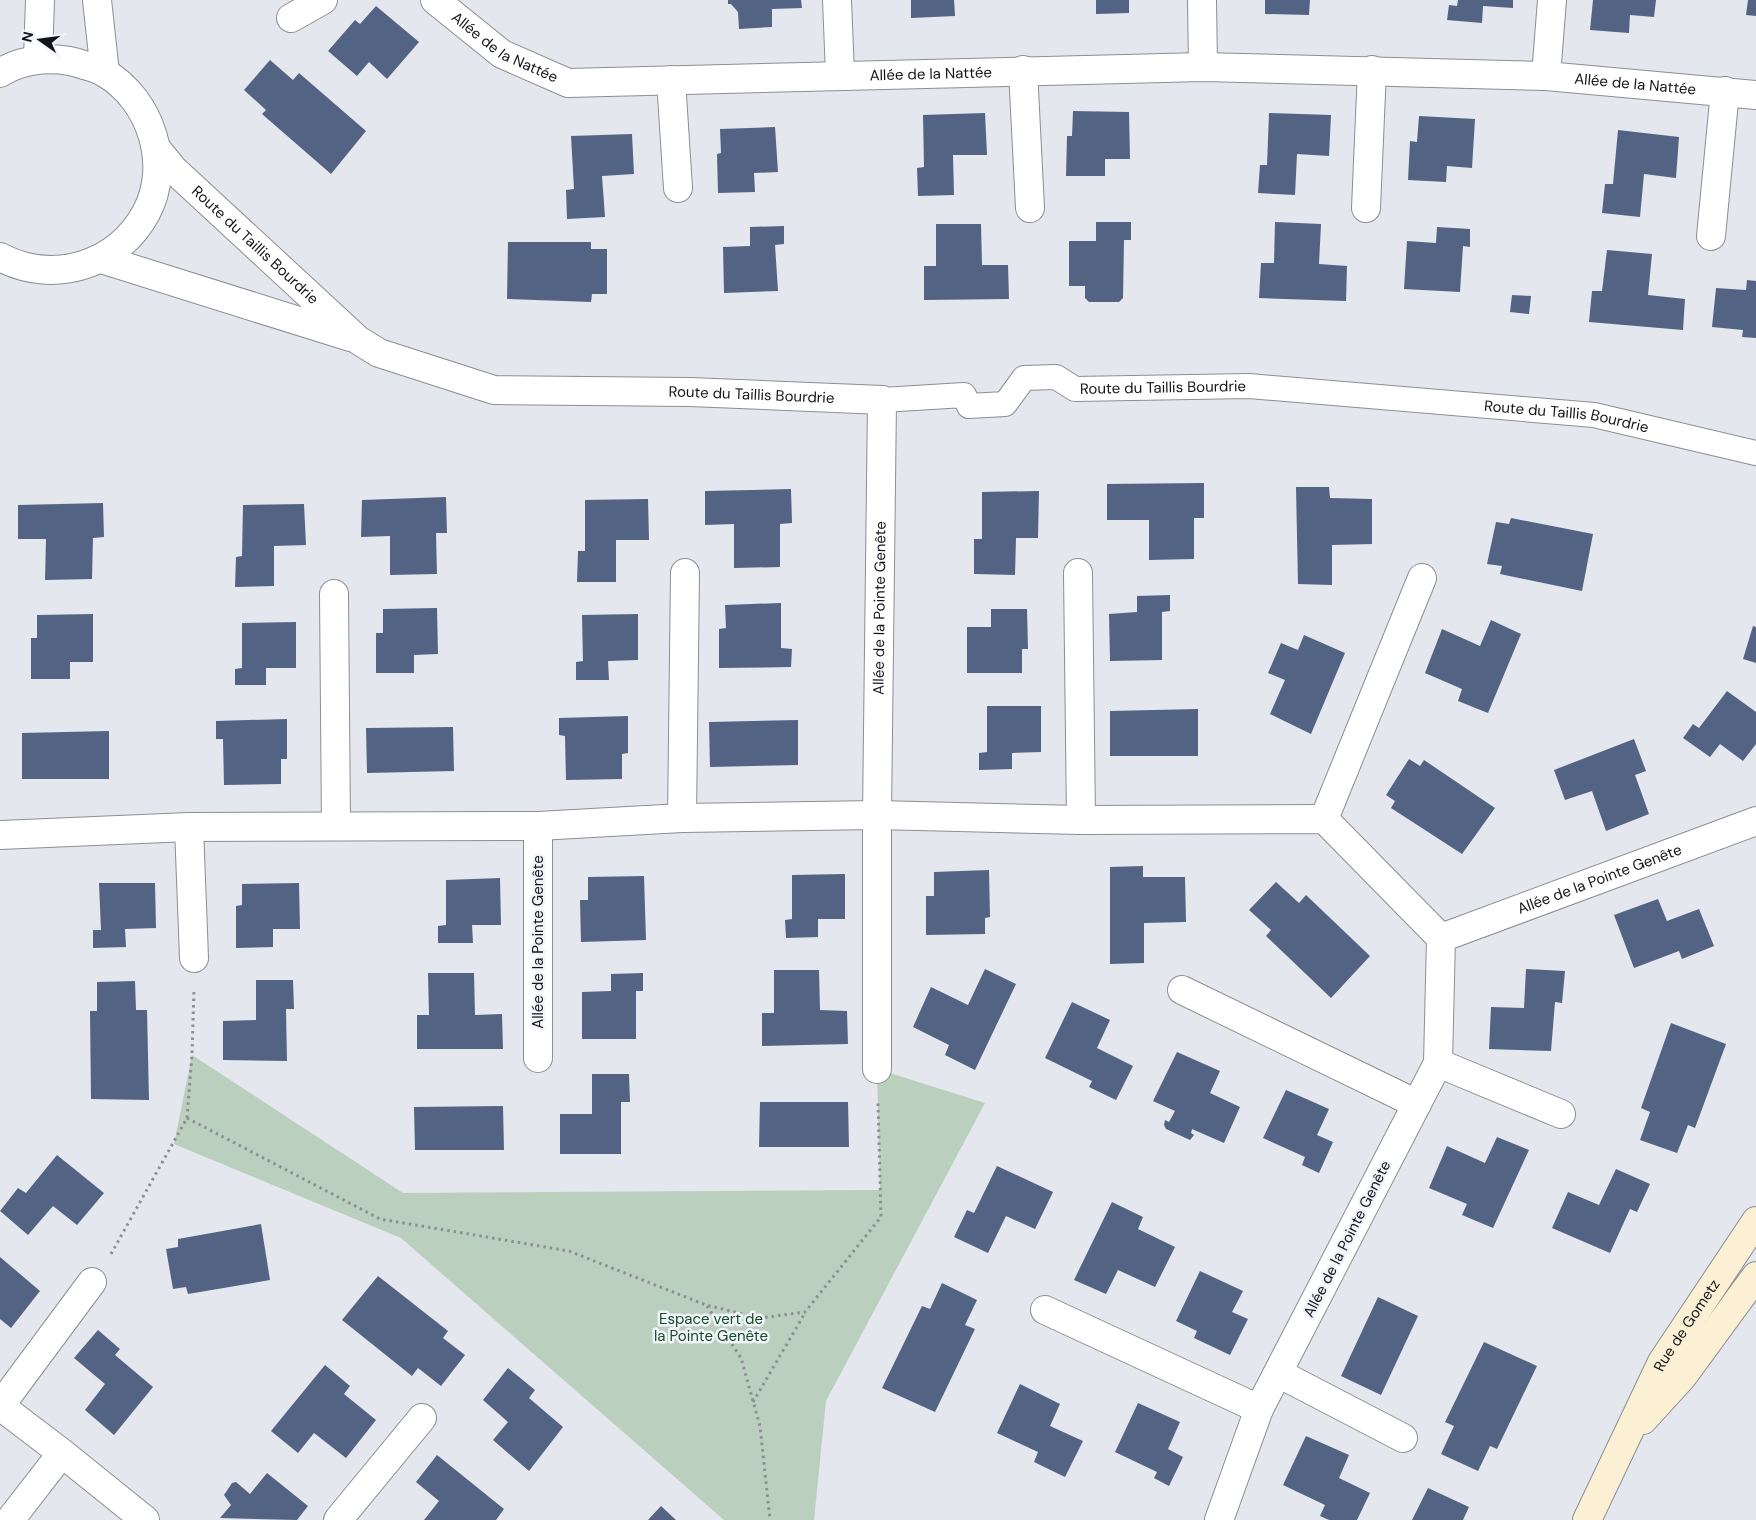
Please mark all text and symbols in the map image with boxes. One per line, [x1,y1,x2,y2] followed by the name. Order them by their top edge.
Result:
[447,7,561,87] street label: Allée de la Nattée
[15,15,65,65] north arrow
[17,30,37,44] text: N
[869,62,992,85] street label: Allée de la Nattée
[1573,69,1697,100] street label: Allée de la Nattée
[187,181,323,309] street label: Route du Taillis Bourdrie
[1080,376,1246,399] street label: Route du Taillis Bourdrie
[668,382,835,408] street label: Route du Taillis Bourdrie
[1483,396,1651,437] street label: Route du Taillis Bourdrie
[868,521,891,695] street label: Allée de la Pointe Genête
[1514,840,1684,919] street label: Allée de la Pointe Genête
[528,855,548,1029] street label: Allée de la Pointe Genête
[1299,1157,1395,1321] street label: Allée de la Pointe Genête
[1649,1275,1724,1375] street label: Rue de Gometz
[654,1309,768,1346] park label: Espace vert de la Pointe Genête

